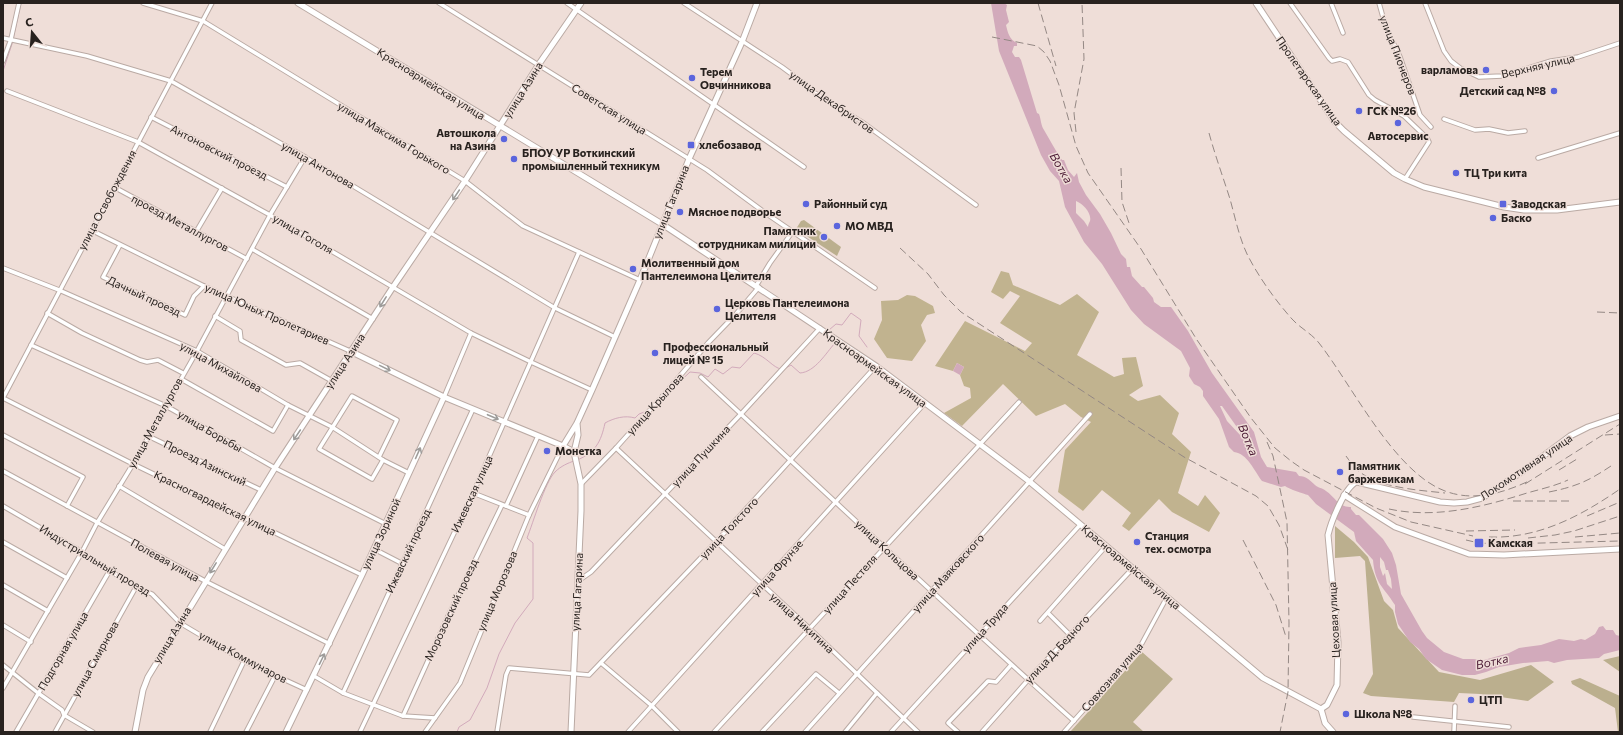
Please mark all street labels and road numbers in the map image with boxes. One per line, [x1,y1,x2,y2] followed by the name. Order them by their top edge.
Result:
[1377,13,1420,97] street label: улица Пионеров
[1274,34,1345,128] street label: Пролетарская улица
[375,45,488,122] street label: Красноармейская улица
[1500,51,1576,80] street label: Верхняя улица
[500,59,545,120] street label: улица Азина
[787,67,877,136] street label: улица Декабристов
[569,80,649,137] street label: Советская улица
[336,99,453,177] street label: улица Максима Горького
[169,121,270,182] street label: Антоновский проезд
[279,138,357,191] street label: улица Антонова
[75,148,138,252] street label: улица Освобождения
[650,163,691,241] street label: улица Гагарина
[129,191,231,254] street label: проезд Металлургов
[271,211,336,256] street label: улица Гоголя
[105,273,184,319] street label: Дачный проезд
[203,280,332,347] street label: улица Юных Пролетариев
[821,326,930,410] street label: Красноармейская улица
[322,331,367,391] street label: улица Азина
[178,339,264,394] street label: улица Михайлова
[624,370,686,437] street label: улица Крылова
[124,375,185,470] street label: улица Металлургов
[176,407,245,454] street label: улица Борьбы
[669,422,732,489] street label: улица Пушкина
[1477,431,1574,502] street label: Локомотивная улица
[162,437,249,488] street label: Проезд Азинский
[448,453,495,534] street label: Ижевская улица
[152,467,278,538] street label: Красногвардейская улица
[697,494,761,561] street label: улица Толстого
[358,496,403,571] street label: улица Зориной
[382,506,433,595] street label: Ижевский проезд
[853,517,922,582] street label: улица Кольцова
[37,521,153,598] street label: Индустриальный проезд
[1079,522,1183,612] street label: Красноармейская улица
[909,530,987,615] street label: улица Маяковского
[129,535,202,584] street label: Полевая улица
[748,537,805,598] street label: улица Фрунзе
[474,549,519,633] street label: улица Морозова
[568,552,585,631] street label: улица Гагарина
[820,552,879,616] street label: улица Пестеля
[421,556,480,663] street label: Морозовский проезд
[1325,582,1342,658] street label: Цеховая улица
[768,590,837,655] street label: улица Никитина
[959,600,1010,655] street label: улица Труда
[150,604,193,665] street label: улица Азина
[35,609,90,692] street label: Подгорная улица
[1022,611,1092,686] street label: улица Д. Бедного
[68,619,121,699] street label: улица Смирнова
[197,628,290,685] street label: улица Коммунаров
[1078,639,1145,714] street label: Совхозная улица

